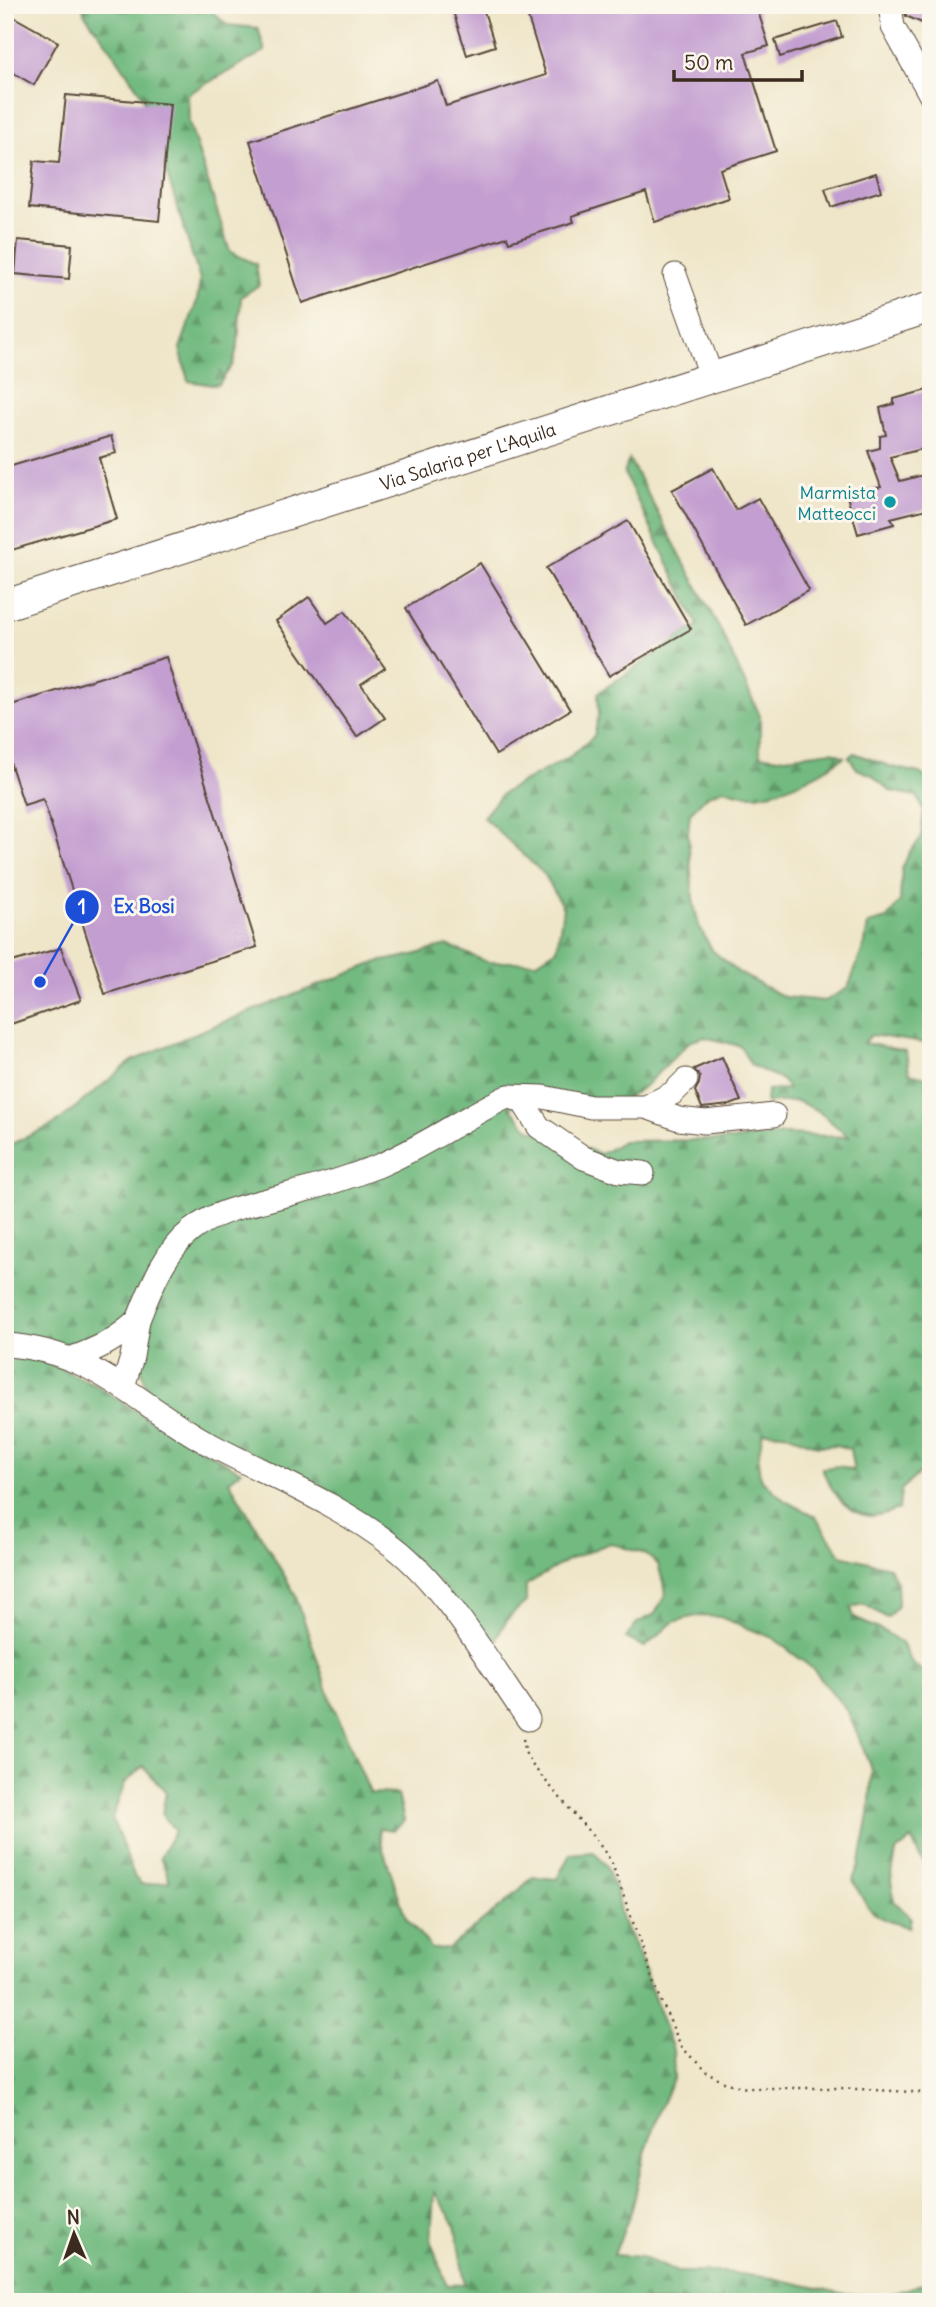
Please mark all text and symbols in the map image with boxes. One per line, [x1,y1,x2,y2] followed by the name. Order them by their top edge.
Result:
[674,38,801,82] scale bar
[684,49,733,76] text: 50 m
[377,417,559,495] street label: Via Salaria per L'Aquila
[797,481,876,525] place label: Marmista Matteocci
[882,494,898,510] marker: Marmista Matteocci
[64,887,188,927] callout: Ex Bosi
[78,893,86,920] text: 1
[114,894,174,918] text: Ex Bosi
[38,2198,108,2268] north arrow
[66,2205,80,2229] text: N

